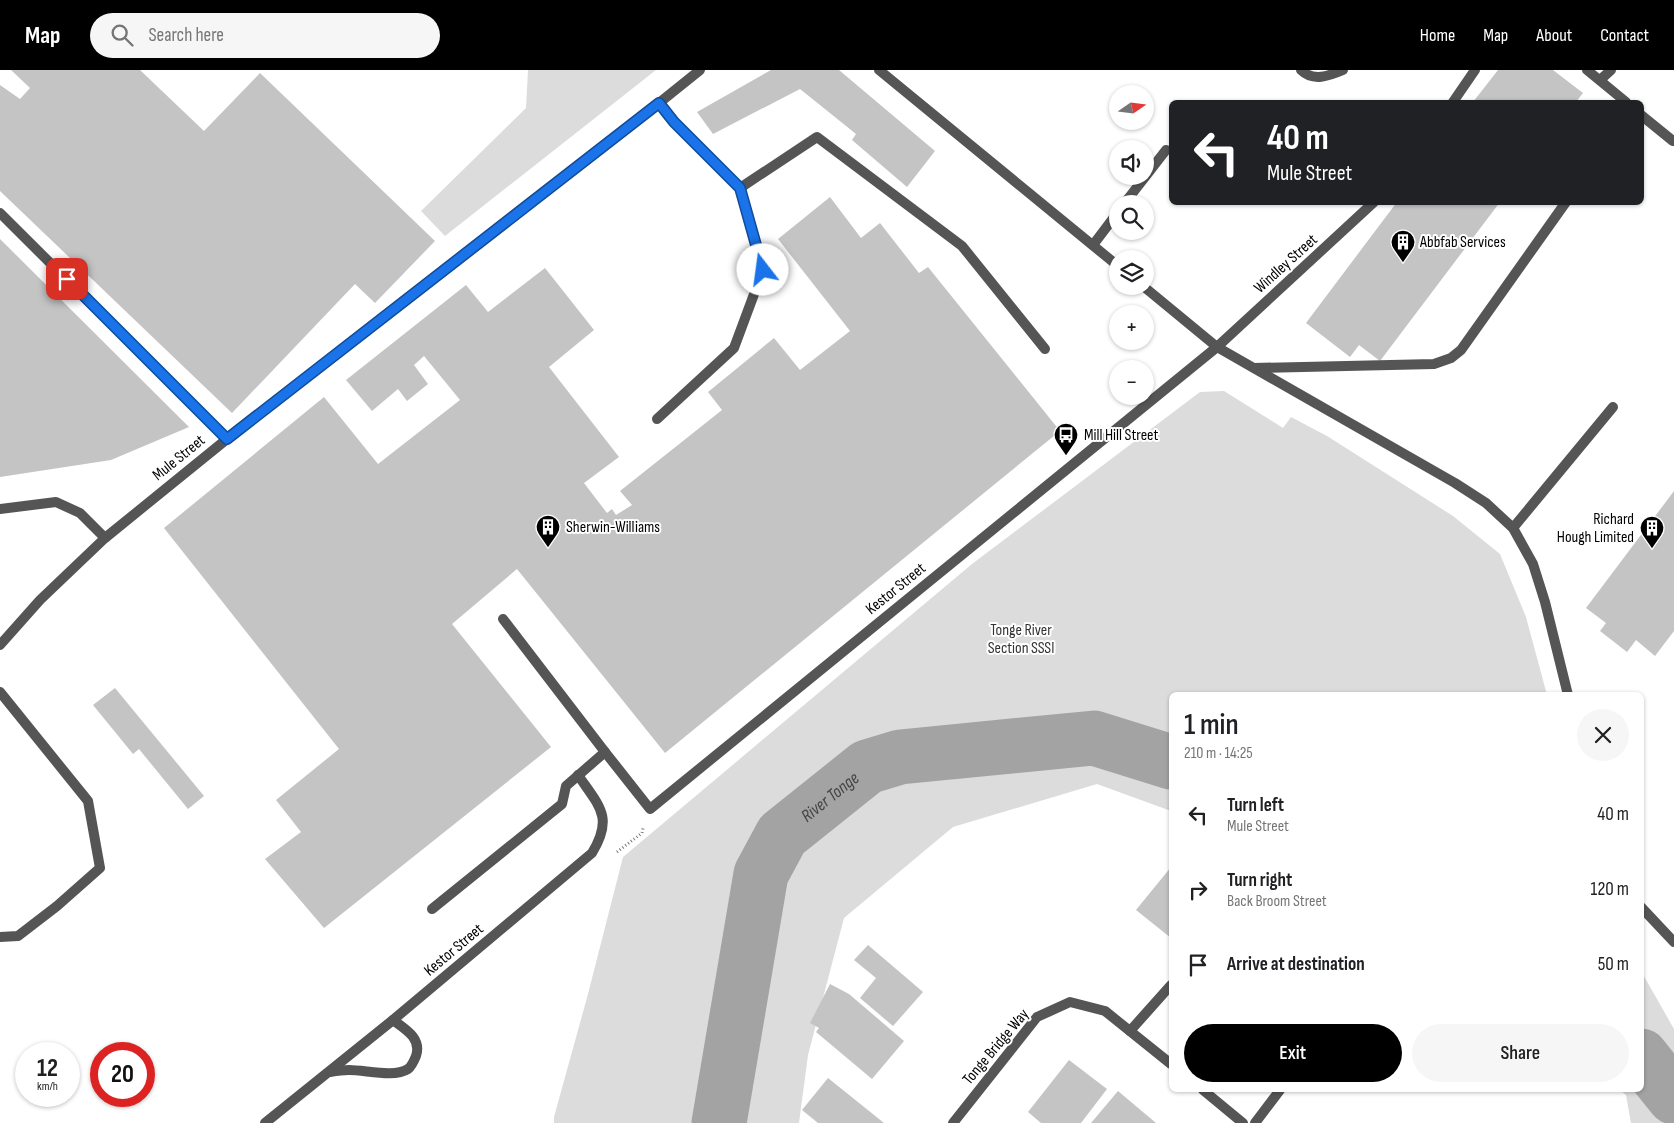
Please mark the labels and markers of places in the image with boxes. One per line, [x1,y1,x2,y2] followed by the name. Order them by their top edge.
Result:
[1390,229,1416,263] building icon: Abbfab Services
[1419,233,1506,252] place label: Abbfab Services
[46,258,88,300] pin
[1053,422,1079,456] bus stop icon: Mill Hill Street
[1084,426,1158,445] place label: Mill Hill Street
[1557,510,1634,547] place label: Richard Hough Limited
[535,514,561,548] building icon: Sherwin-Williams
[1639,515,1665,549] building icon: Richard Hough Limited
[566,518,660,537] place label: Sherwin-Williams

